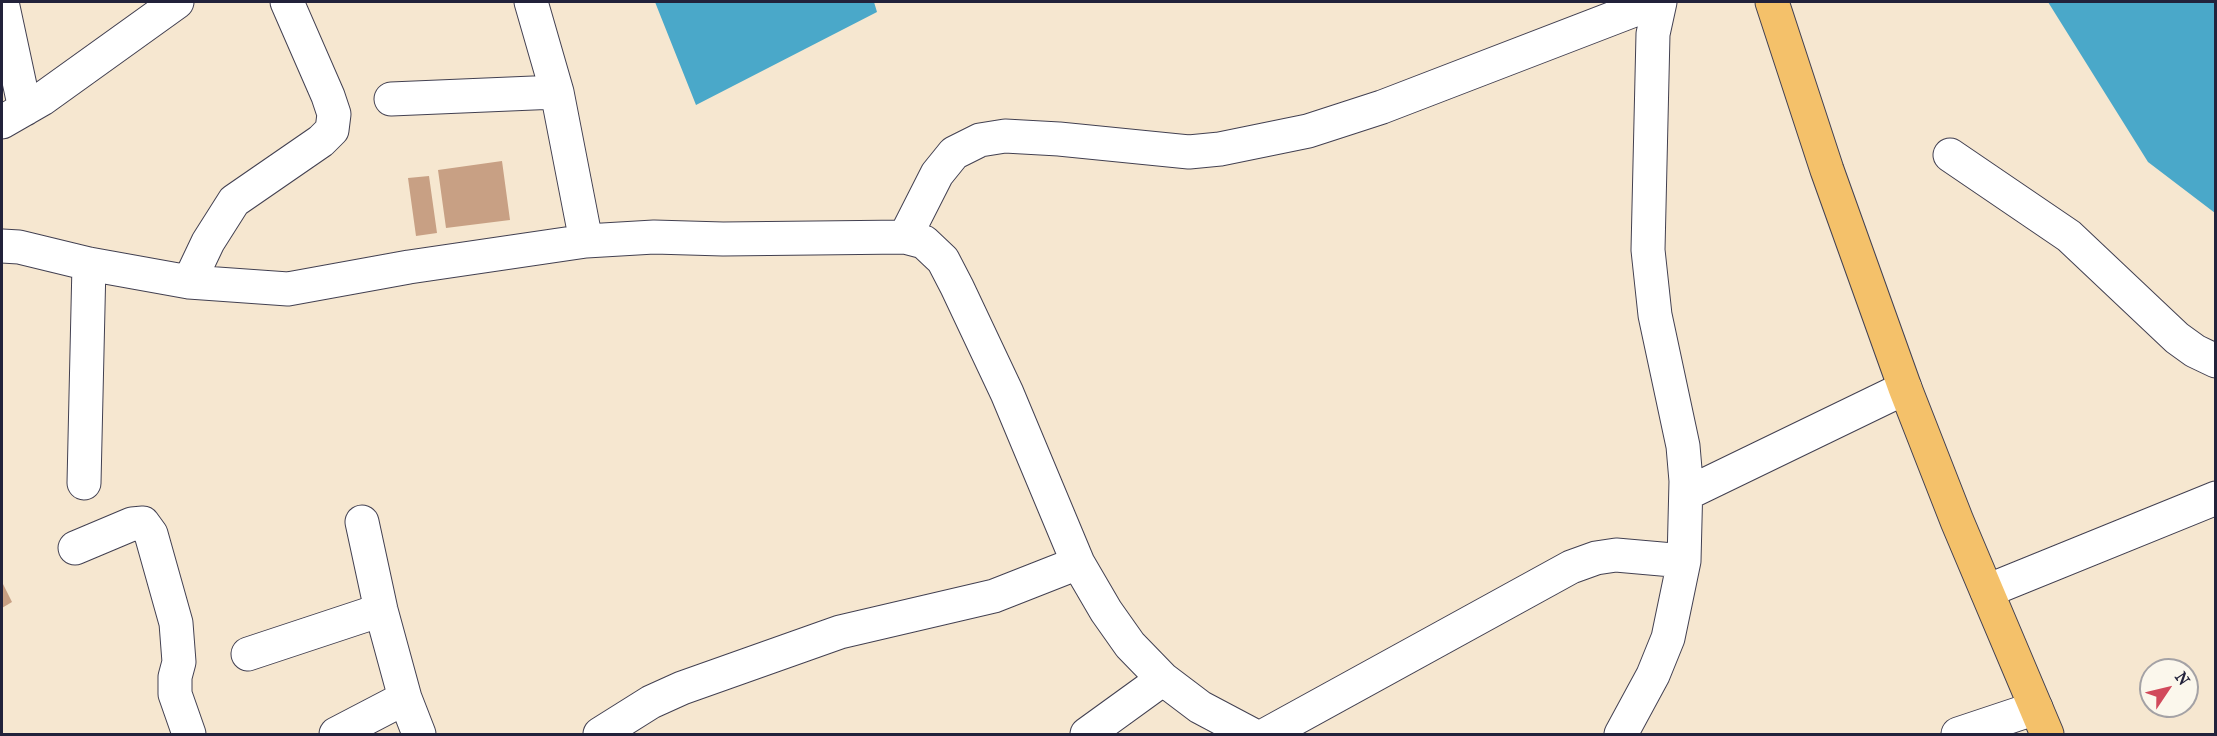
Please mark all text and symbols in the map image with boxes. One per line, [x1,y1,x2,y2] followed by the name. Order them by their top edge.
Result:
[2139,658,2199,718] north arrow
[2171,668,2194,689] text: N

